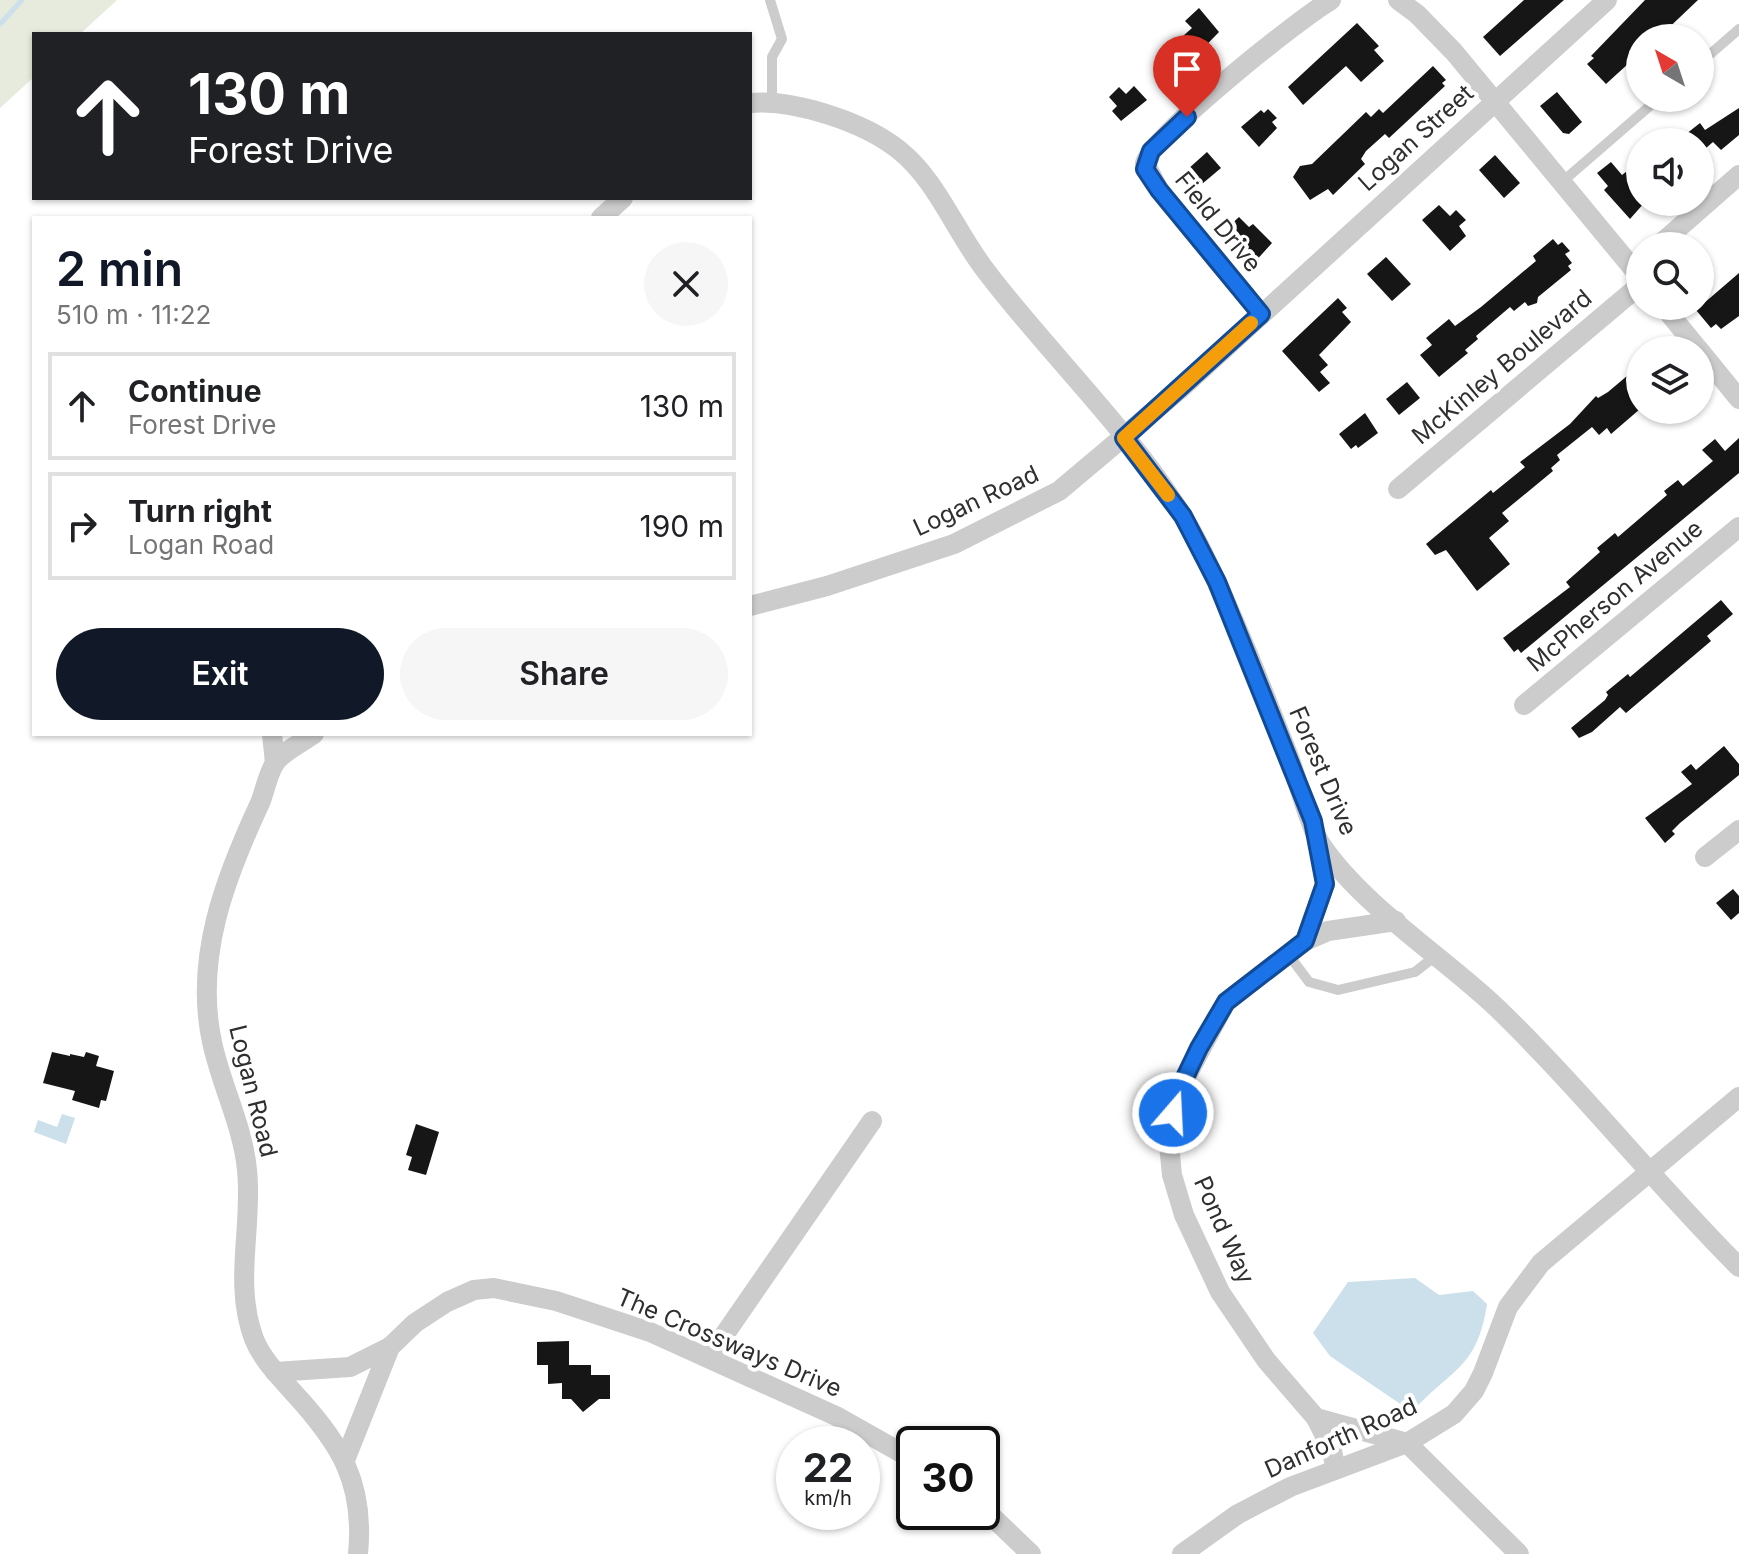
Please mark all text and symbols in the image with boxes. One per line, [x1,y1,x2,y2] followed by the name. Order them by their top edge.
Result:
[1626,24,1714,112] north arrow
[1626,24,1714,424] map controls
[1153,35,1221,117] pin
[1165,47,1209,91] icon: arrive
[188,60,350,128] text: 130 m
[56,64,160,168] icon: ahead
[1352,78,1479,197] street label: Logan Street
[188,128,394,172] text: Forest Drive
[1626,128,1714,216] button: sound
[1169,166,1268,278] street label: Field Drive
[1626,232,1714,320] button: search
[56,239,183,298] text: 2 min
[644,242,728,326] button: close
[1406,283,1597,450] street label: McKinley Boulevard
[56,299,211,330] text: 510 m · 11:22
[1626,336,1714,424] button: layers
[128,373,262,409] text: Continue
[60,384,104,428] icon: ahead
[640,388,724,424] text: 130 m
[128,409,276,440] text: Forest Drive
[908,459,1043,542] street label: Logan Road
[128,493,272,529] text: Turn right
[60,504,104,548] icon: right
[640,508,724,544] text: 190 m
[1521,514,1708,678] street label: McPherson Avenue
[128,529,274,560] text: Logan Road
[56,628,384,720] button: Exit
[400,628,728,720] button: Share
[1283,702,1364,840] street label: Forest Drive
[223,1022,284,1160] street label: Logan Road
[1131,1071,1215,1155] position arrow
[1188,1172,1261,1288] street label: Pond Way
[612,1282,846,1403] street label: The Crossways Drive
[1260,1391,1421,1484] street label: Danforth Road
[896,1426,1000,1530] speed limit sign: 30
[803,1443,853,1492] text: 22
[804,1486,852,1510] text: km/h

